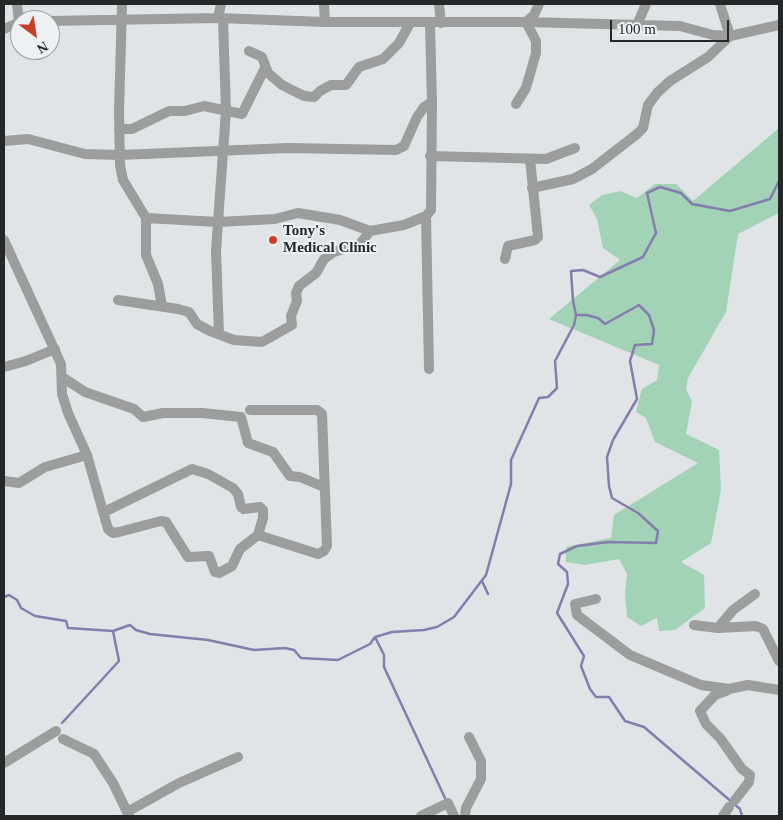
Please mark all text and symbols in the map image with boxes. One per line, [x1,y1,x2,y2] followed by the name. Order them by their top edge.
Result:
[10,10,60,60] north arrow
[613,10,732,42] scale bar
[618,21,656,37] text: 100 m
[34,38,51,56] text: N
[283,222,377,257] place label: Tony's Medical Clinic
[267,234,279,246] marker: Tony's Medical Clinic

